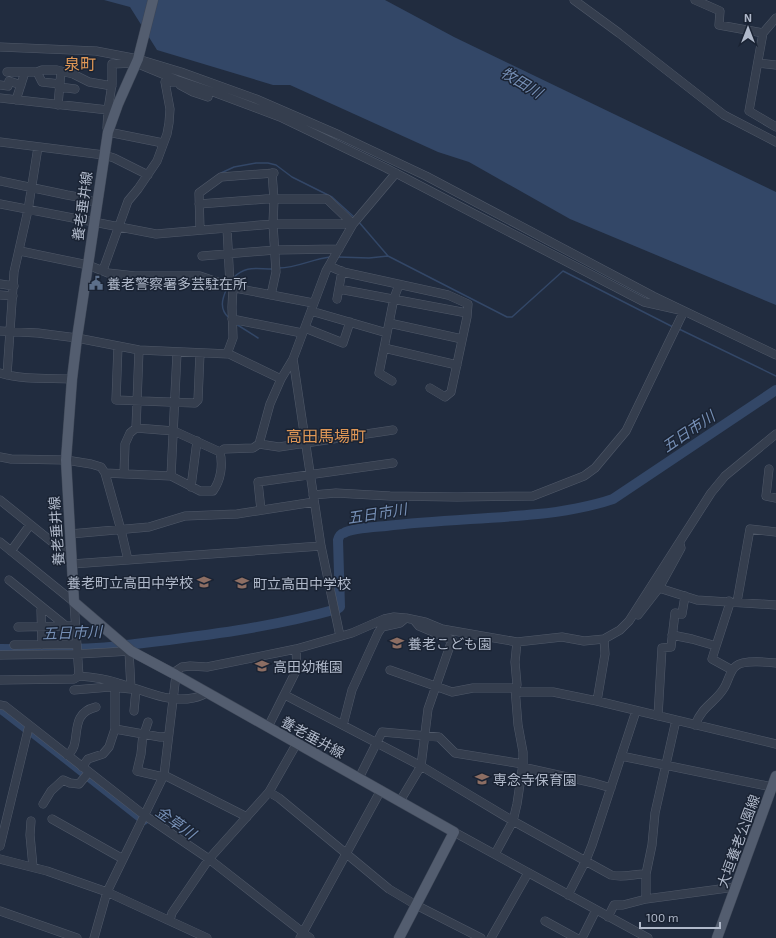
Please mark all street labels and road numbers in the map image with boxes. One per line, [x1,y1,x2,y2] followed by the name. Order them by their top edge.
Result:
[69,170,95,242] street label: 養老垂井線
[45,495,67,567] street label: 養老垂井線
[278,713,348,761] street label: 養老垂井線
[713,792,763,890] street label: 大垣養老公園線

